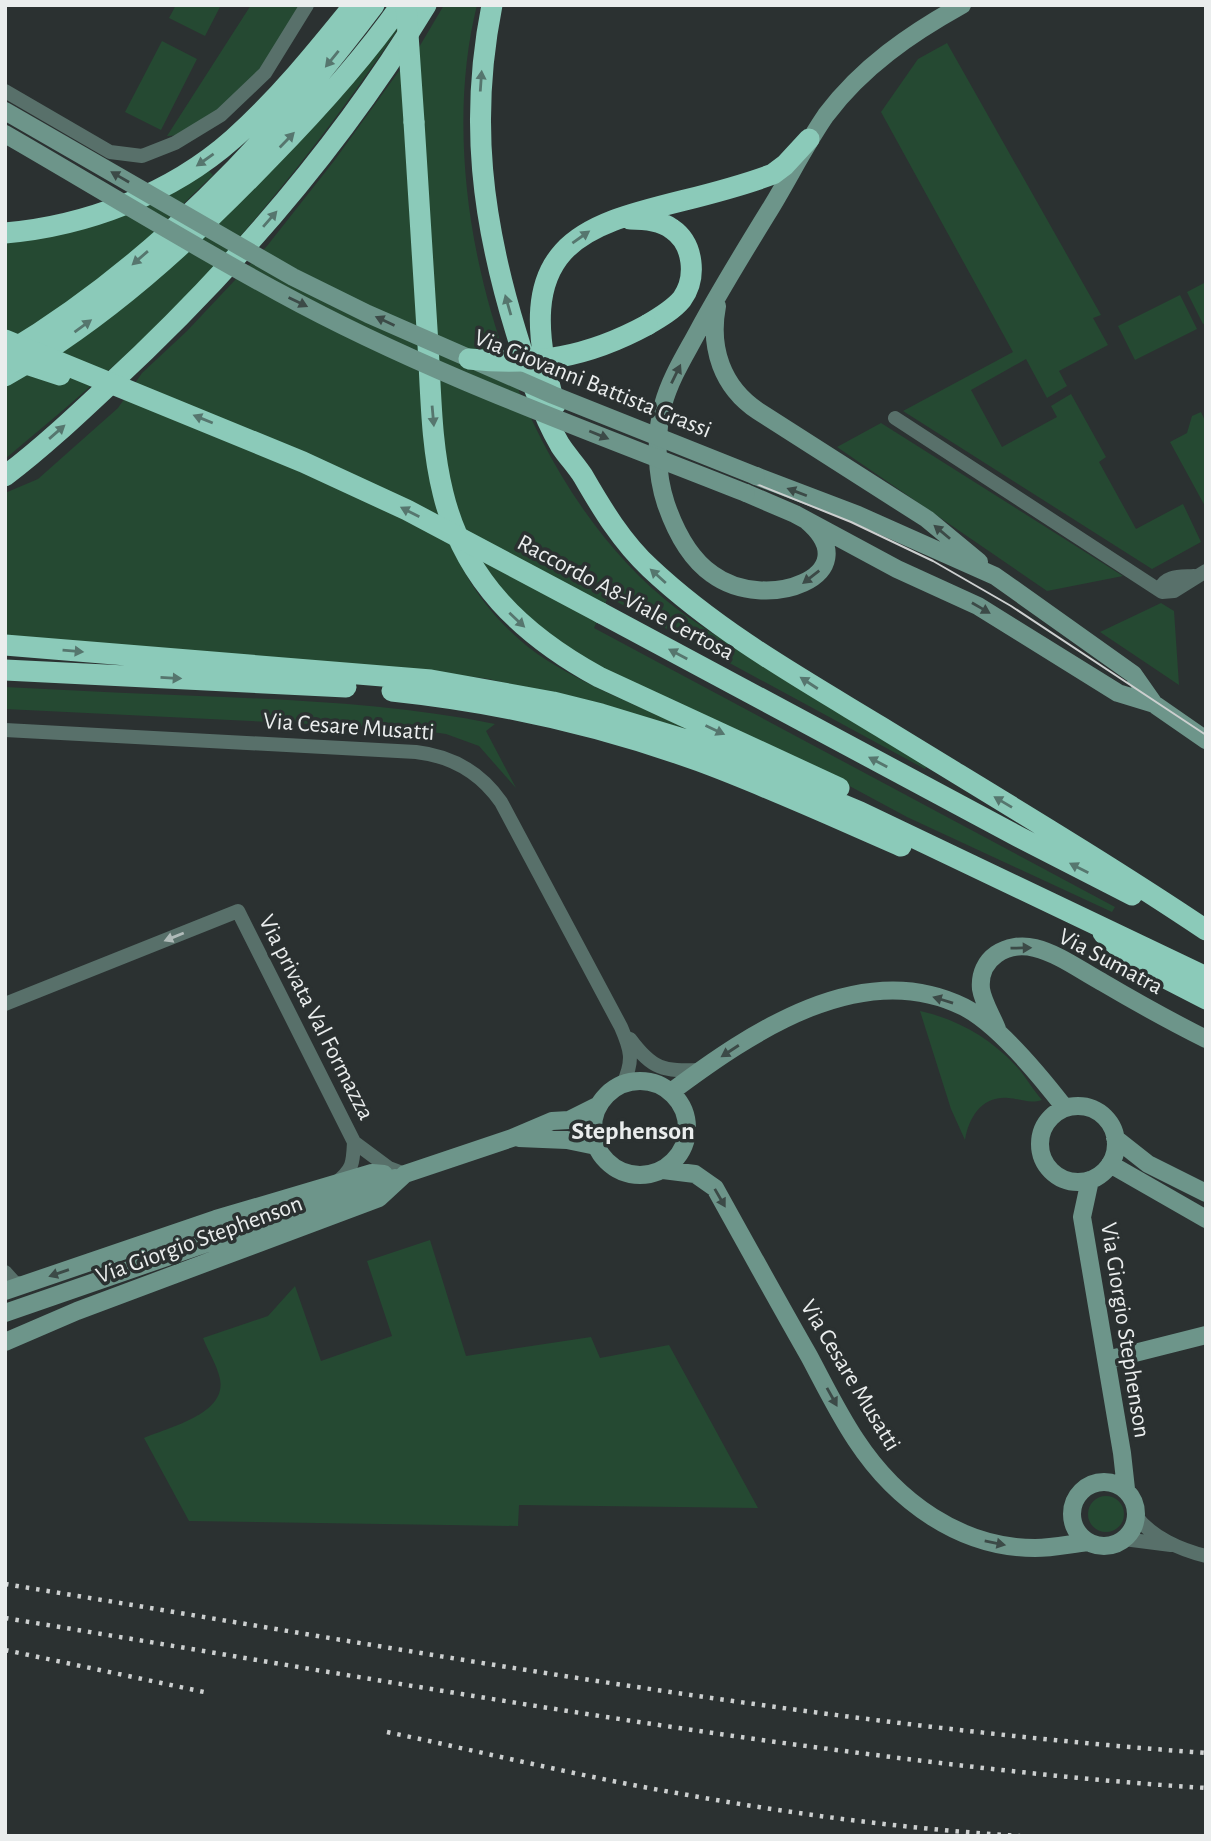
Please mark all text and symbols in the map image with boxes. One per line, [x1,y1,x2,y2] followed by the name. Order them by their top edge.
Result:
[325,50,340,68] one-way arrow
[476,69,487,91] one-way arrow
[279,132,295,149] one-way arrow
[196,153,214,167] one-way arrow
[111,171,130,184] one-way arrow
[262,211,277,228] one-way arrow
[572,230,590,244] one-way arrow
[132,250,149,265] one-way arrow
[502,294,513,316] one-way arrow
[288,297,308,308] one-way arrow
[374,316,395,327] one-way arrow
[74,319,92,333] one-way arrow
[471,325,715,443] street label: Via Giovanni Battista Grassi
[670,364,681,384] one-way arrow
[428,405,439,427] one-way arrow
[193,413,213,425] one-way arrow
[48,424,66,440] one-way arrow
[588,429,609,440] one-way arrow
[786,486,807,497] one-way arrow
[400,507,420,519] one-way arrow
[934,525,951,540] one-way arrow
[513,531,738,665] street label: Raccordo A8-Viale Certosa
[649,568,667,584] one-way arrow
[802,570,820,585] one-way arrow
[971,602,990,614] one-way arrow
[508,612,525,628] one-way arrow
[62,646,84,657] one-way arrow
[668,648,688,660] one-way arrow
[161,672,183,683] one-way arrow
[800,677,819,690] one-way arrow
[262,709,435,745] street label: Via Cesare Musatti
[705,724,725,736] one-way arrow
[868,756,888,767] one-way arrow
[994,796,1013,808] one-way arrow
[1069,862,1089,873] one-way arrow
[254,911,378,1124] street label: Via privata Val Formazza
[1054,924,1167,999] street label: Via Sumatra
[164,931,185,942] one-way arrow
[1011,942,1033,954] one-way arrow
[932,994,953,1004] one-way arrow
[721,1044,739,1058] one-way arrow
[571,1118,695,1144] district label: Stephenson
[714,1189,727,1208] one-way arrow
[93,1191,306,1288] street label: Via Giorgio Stephenson
[1096,1221,1154,1440] street label: Via Giorgio Stephenson
[48,1268,69,1279] one-way arrow
[796,1296,905,1455] street label: Via Cesare Musatti
[826,1387,838,1407] one-way arrow
[984,1538,1006,1549] one-way arrow

